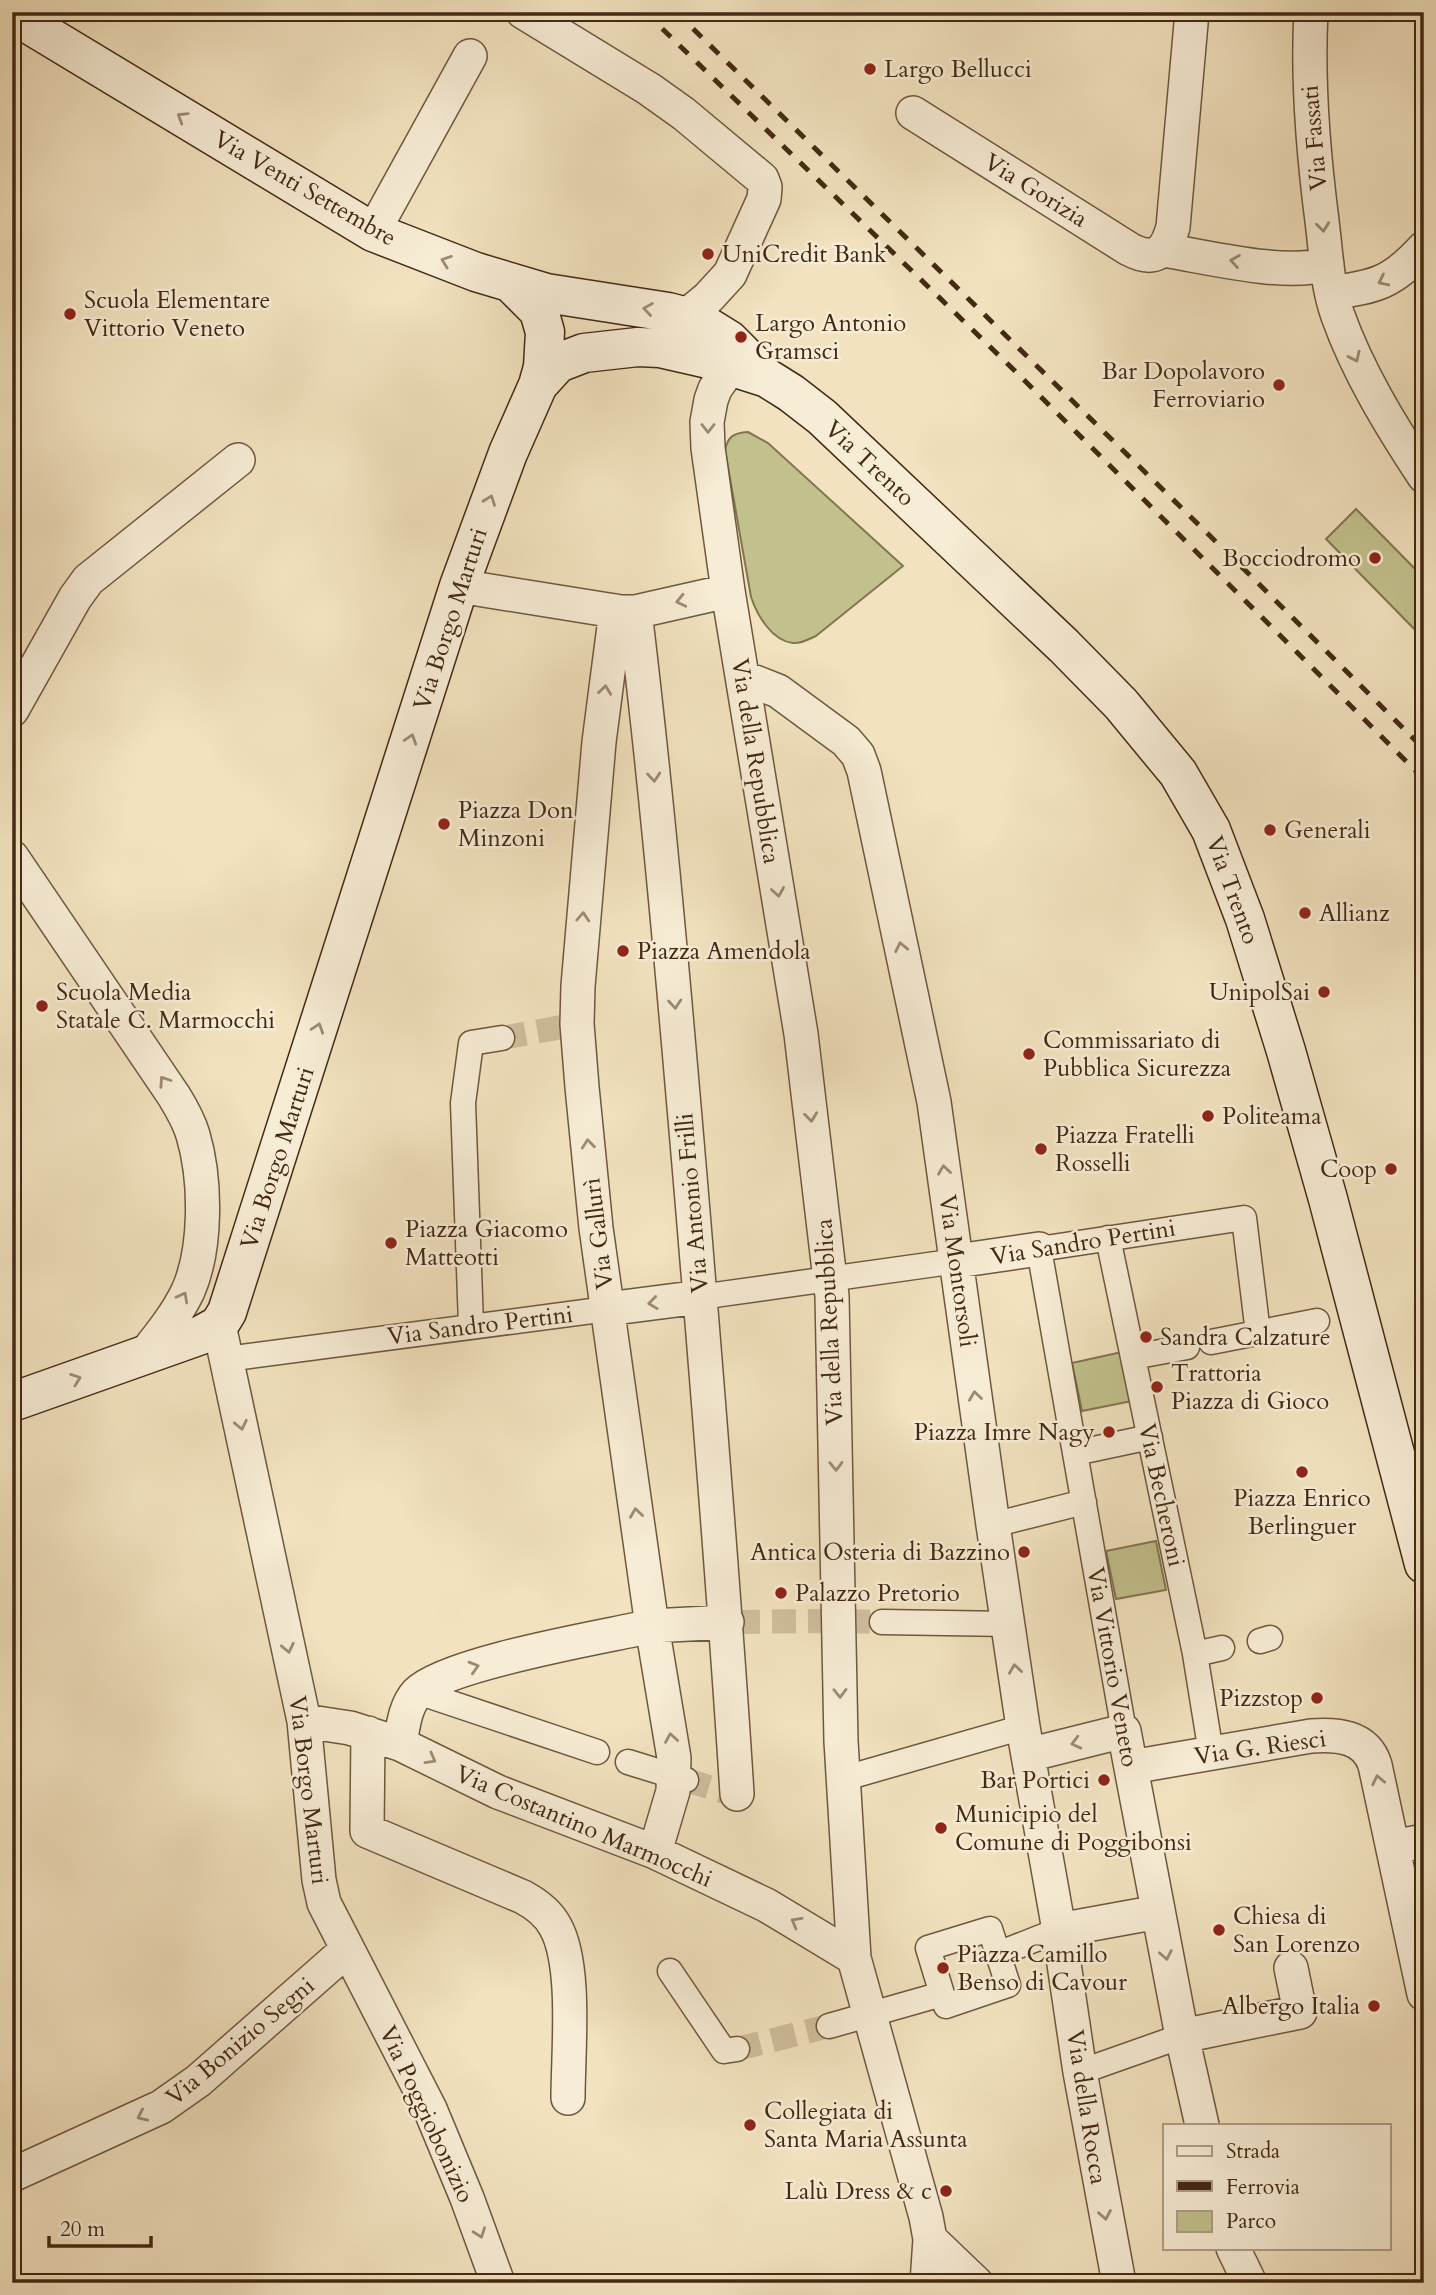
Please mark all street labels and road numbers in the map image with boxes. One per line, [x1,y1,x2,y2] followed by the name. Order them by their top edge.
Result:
[1293,83,1336,192] street label: Via Fassati
[207,123,402,254] street label: Via Venti Settembre
[978,146,1094,236] street label: Via Gorizia
[817,413,922,514] street label: Via Trento
[405,523,496,715] street label: Via Borgo Marturi
[723,656,788,867] street label: Via della Repubblica
[1198,832,1267,949] street label: Via Trento
[232,1062,323,1254] street label: Via Borgo Marturi
[668,1111,717,1294] street label: Via Antonio Frilli
[575,1176,622,1291] street label: Via Gallurì
[930,1193,985,1350] street label: Via Montorsoli
[988,1212,1178,1273] street label: Via Sandro Pertini
[808,1217,851,1426] street label: Via della Repubblica
[385,1298,575,1353] street label: Via Sandro Pertini
[1130,1420,1193,1570] street label: Via Becheroni
[1079,1565,1146,1770] street label: Via Vittorio Veneto
[281,1694,336,1887] street label: Via Borgo Marturi
[1192,1722,1328,1773] street label: Via G. Riesci
[450,1757,718,1896] street label: Via Costantino Marmocchi
[159,1969,322,2113] street label: Via Bonizio Segni
[371,2020,482,2208] street label: Via Poggiobonizio
[1058,2028,1115,2187] street label: Via della Rocca

